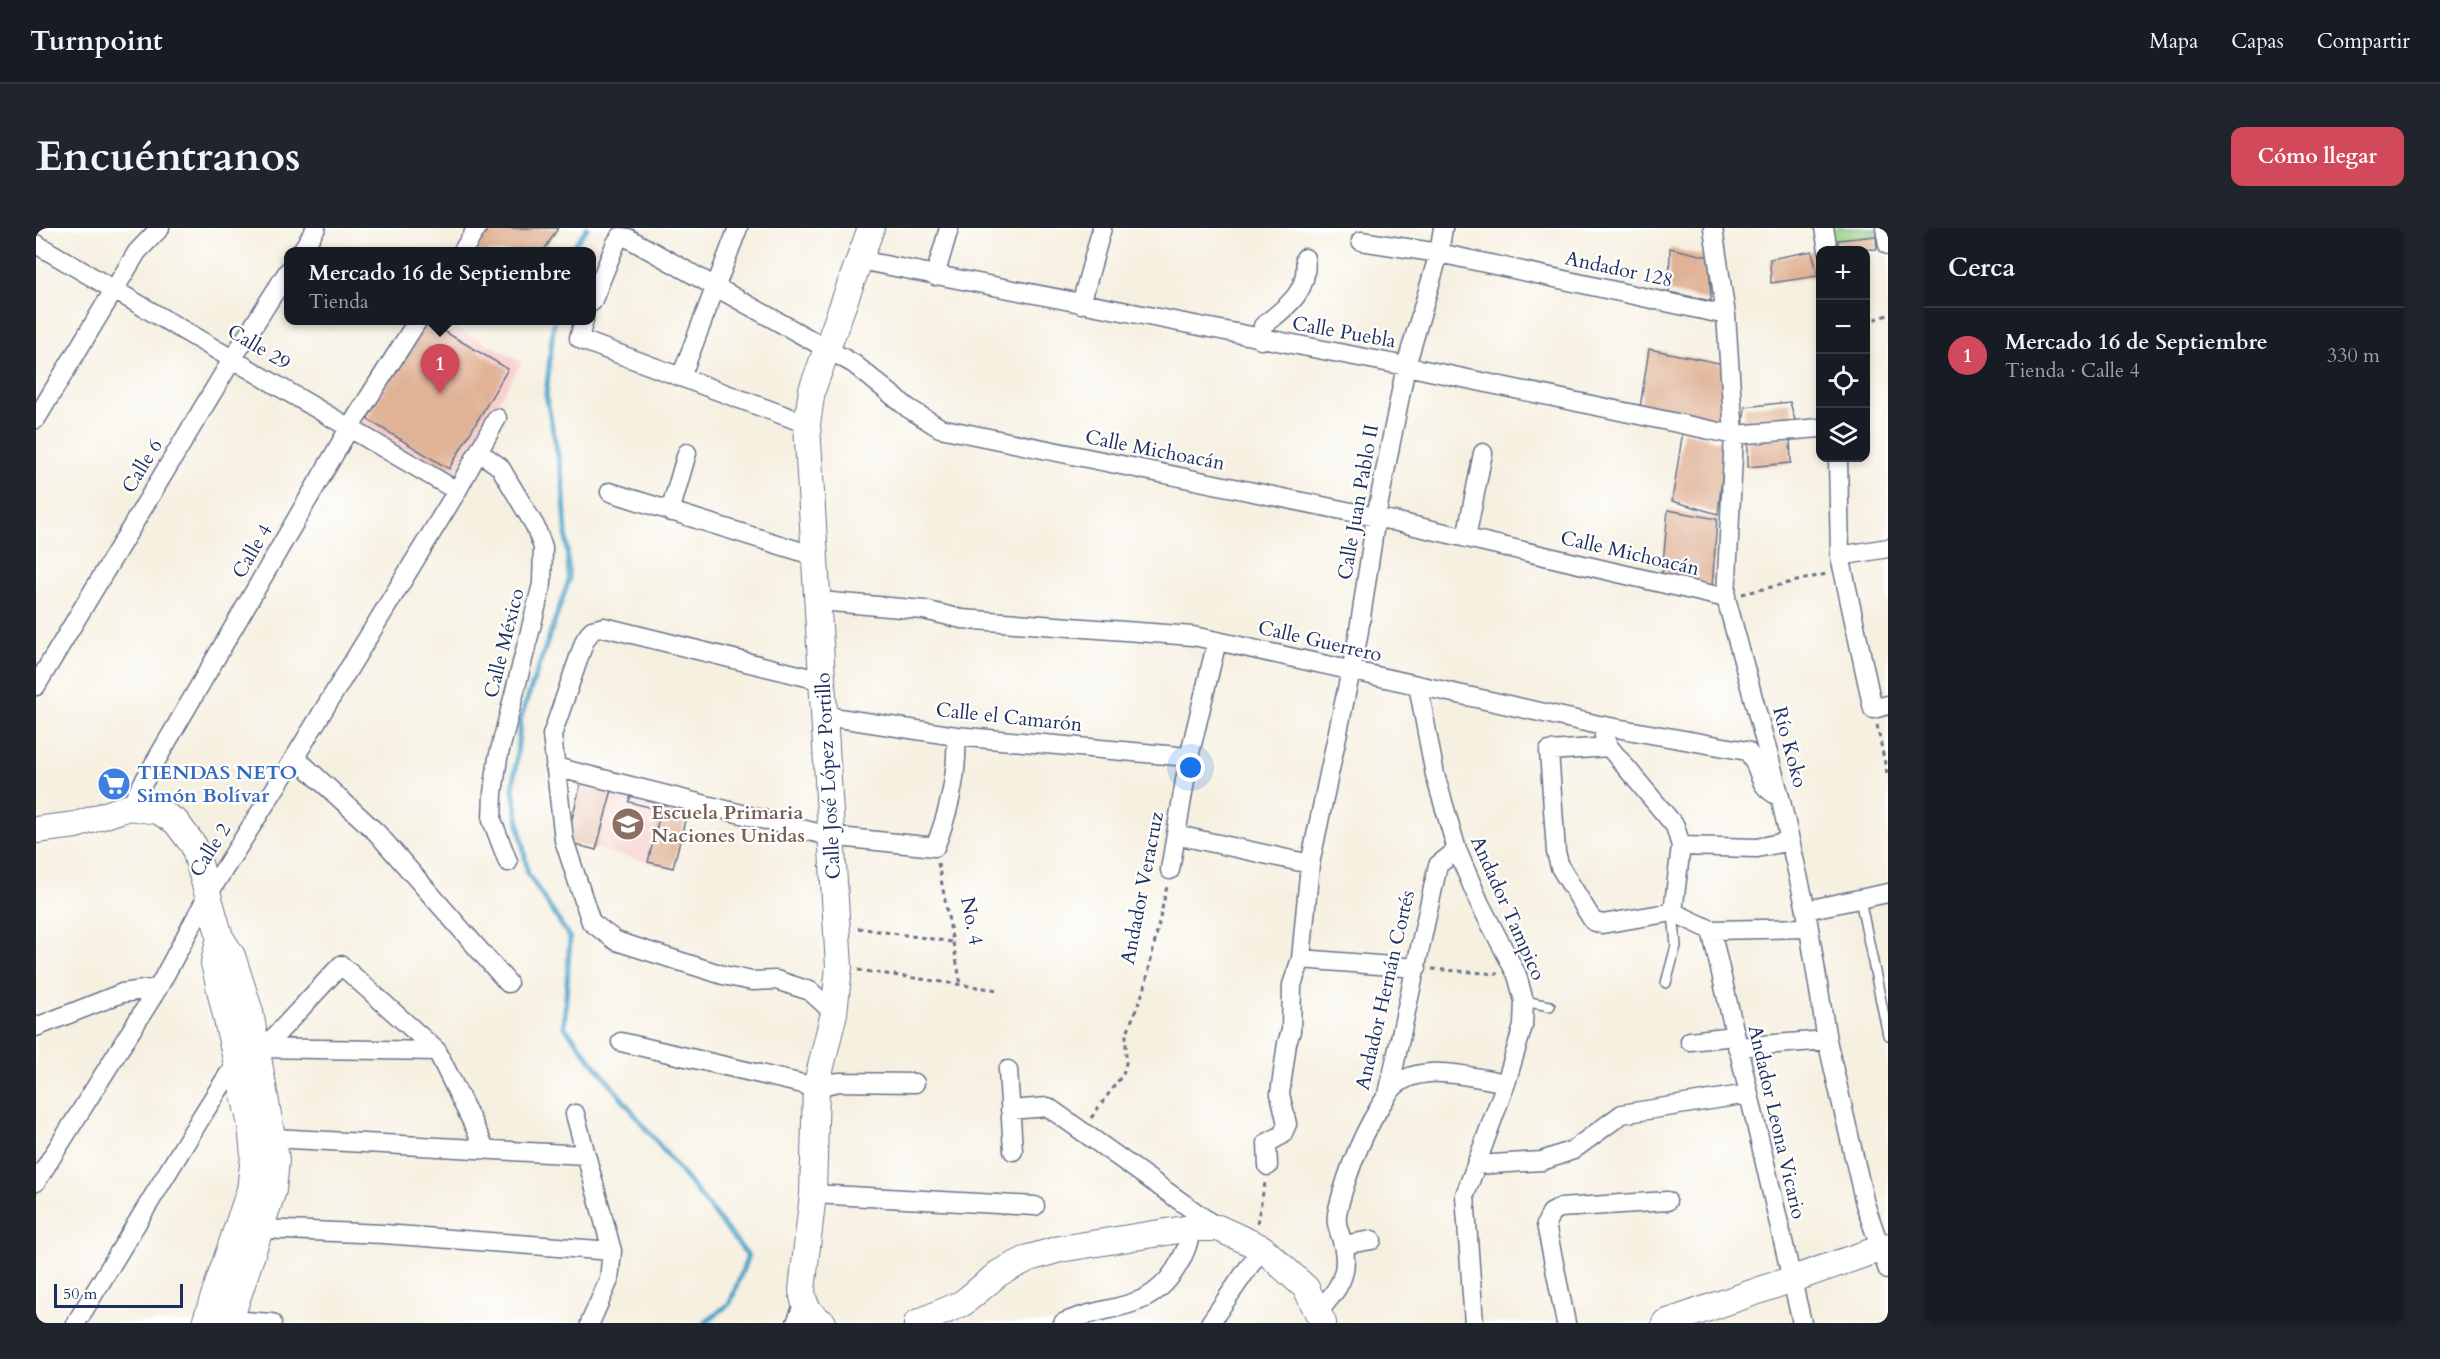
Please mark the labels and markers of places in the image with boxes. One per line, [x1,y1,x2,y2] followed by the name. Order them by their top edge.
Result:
[420,344,460,394] pin: 1
[137,759,297,809] place label: TIENDAS NETO Simón Bolívar
[96,766,132,802] supermarket icon: TIENDAS NETO Simón Bolívar
[651,799,805,849] place label: Escuela Primaria Naciones Unidas
[610,806,646,842] school or university icon: Escuela Primaria Naciones Unidas

